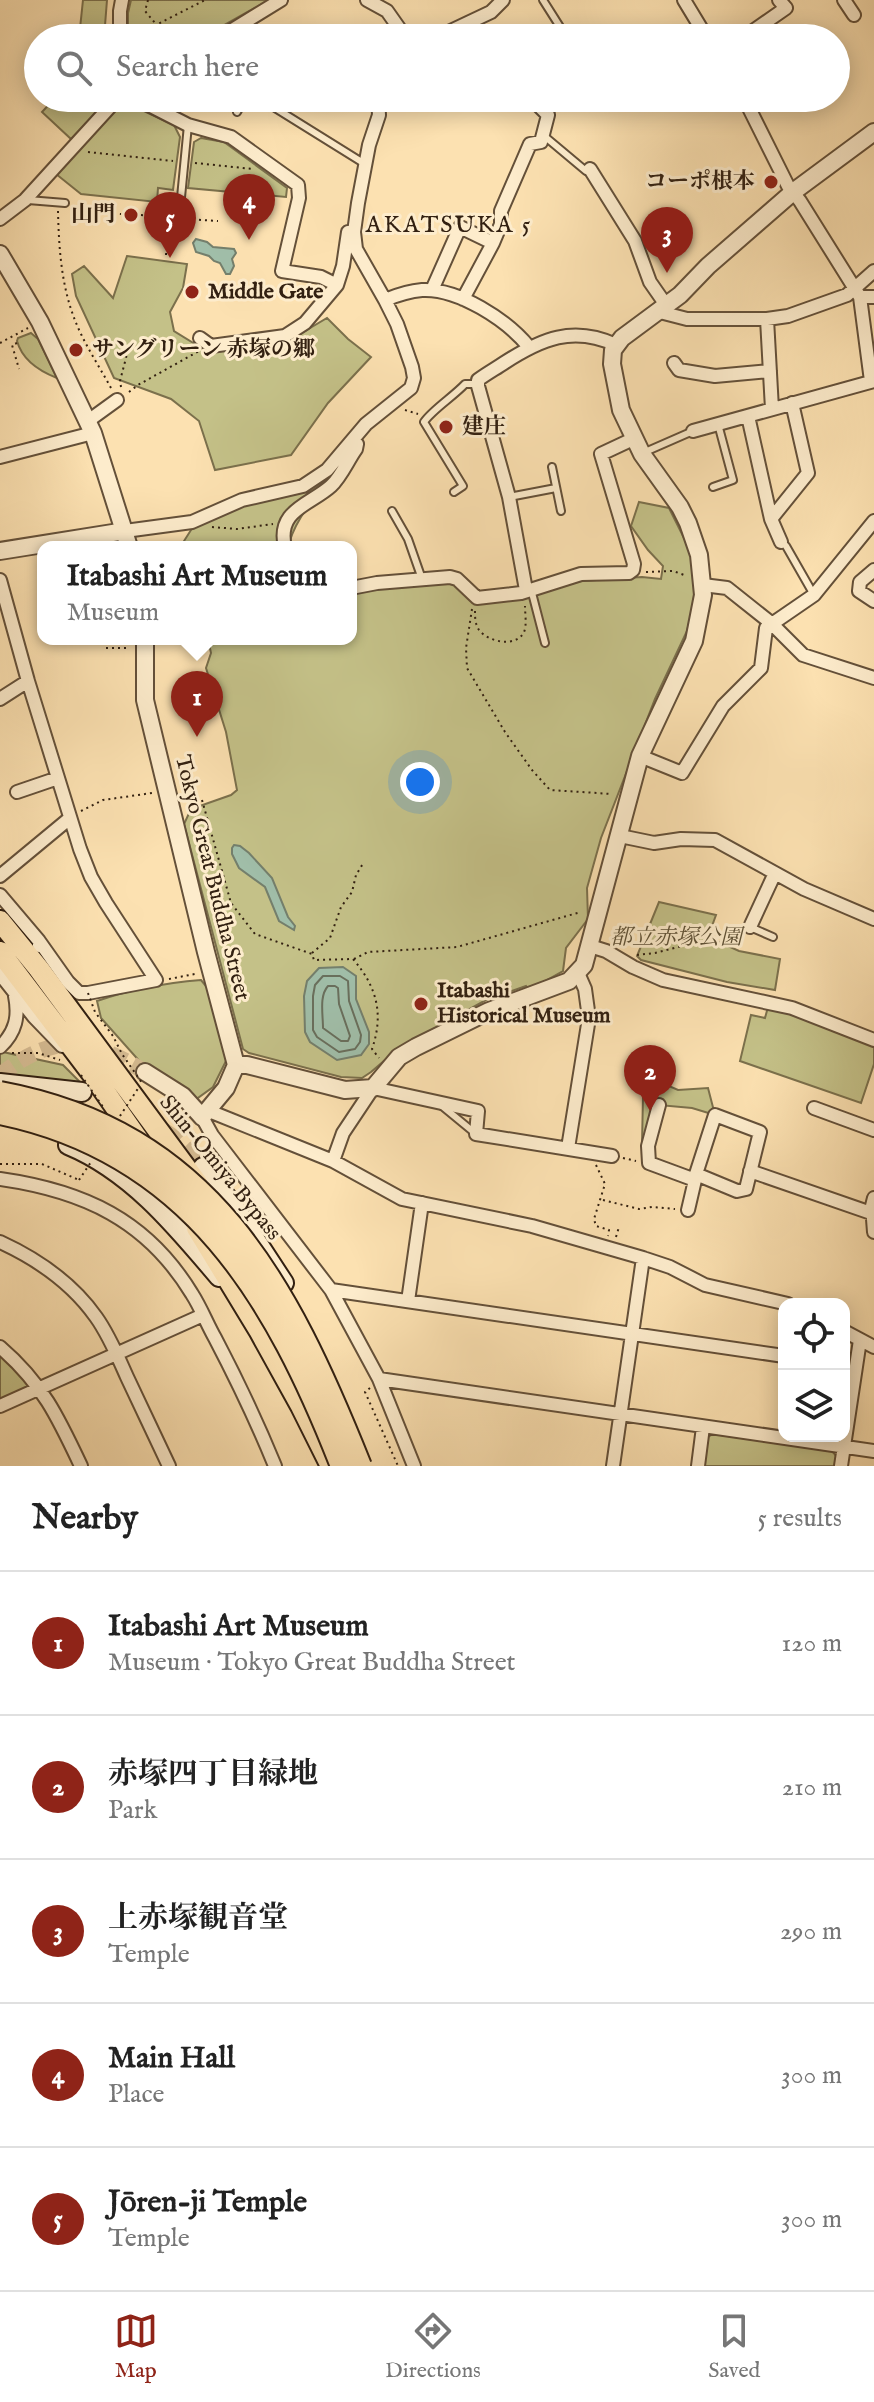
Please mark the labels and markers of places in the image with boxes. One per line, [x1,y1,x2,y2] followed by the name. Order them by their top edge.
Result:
[645,168,755,196] place label: コーポ根本
[762,173,780,191] marker: コーポ根本
[223,174,275,240] pin: 4
[144,192,196,258] pin: 5
[71,201,115,229] place label: 山門
[122,206,140,224] marker: 山門
[641,207,693,273] pin: 3
[208,278,323,306] place label: Middle Gate
[183,283,201,301] marker: Middle Gate
[92,336,316,364] place label: サングリーン 赤塚の郷
[67,341,85,359] marker: サングリーン 赤塚の郷
[462,413,506,441] place label: 建庄
[437,418,455,436] marker: 建庄
[171,671,223,737] pin: 1
[437,977,611,1030] place label: Itabashi Historical Museum
[412,995,430,1013] marker: Itabashi Historical Museum
[624,1045,676,1111] pin: 2

